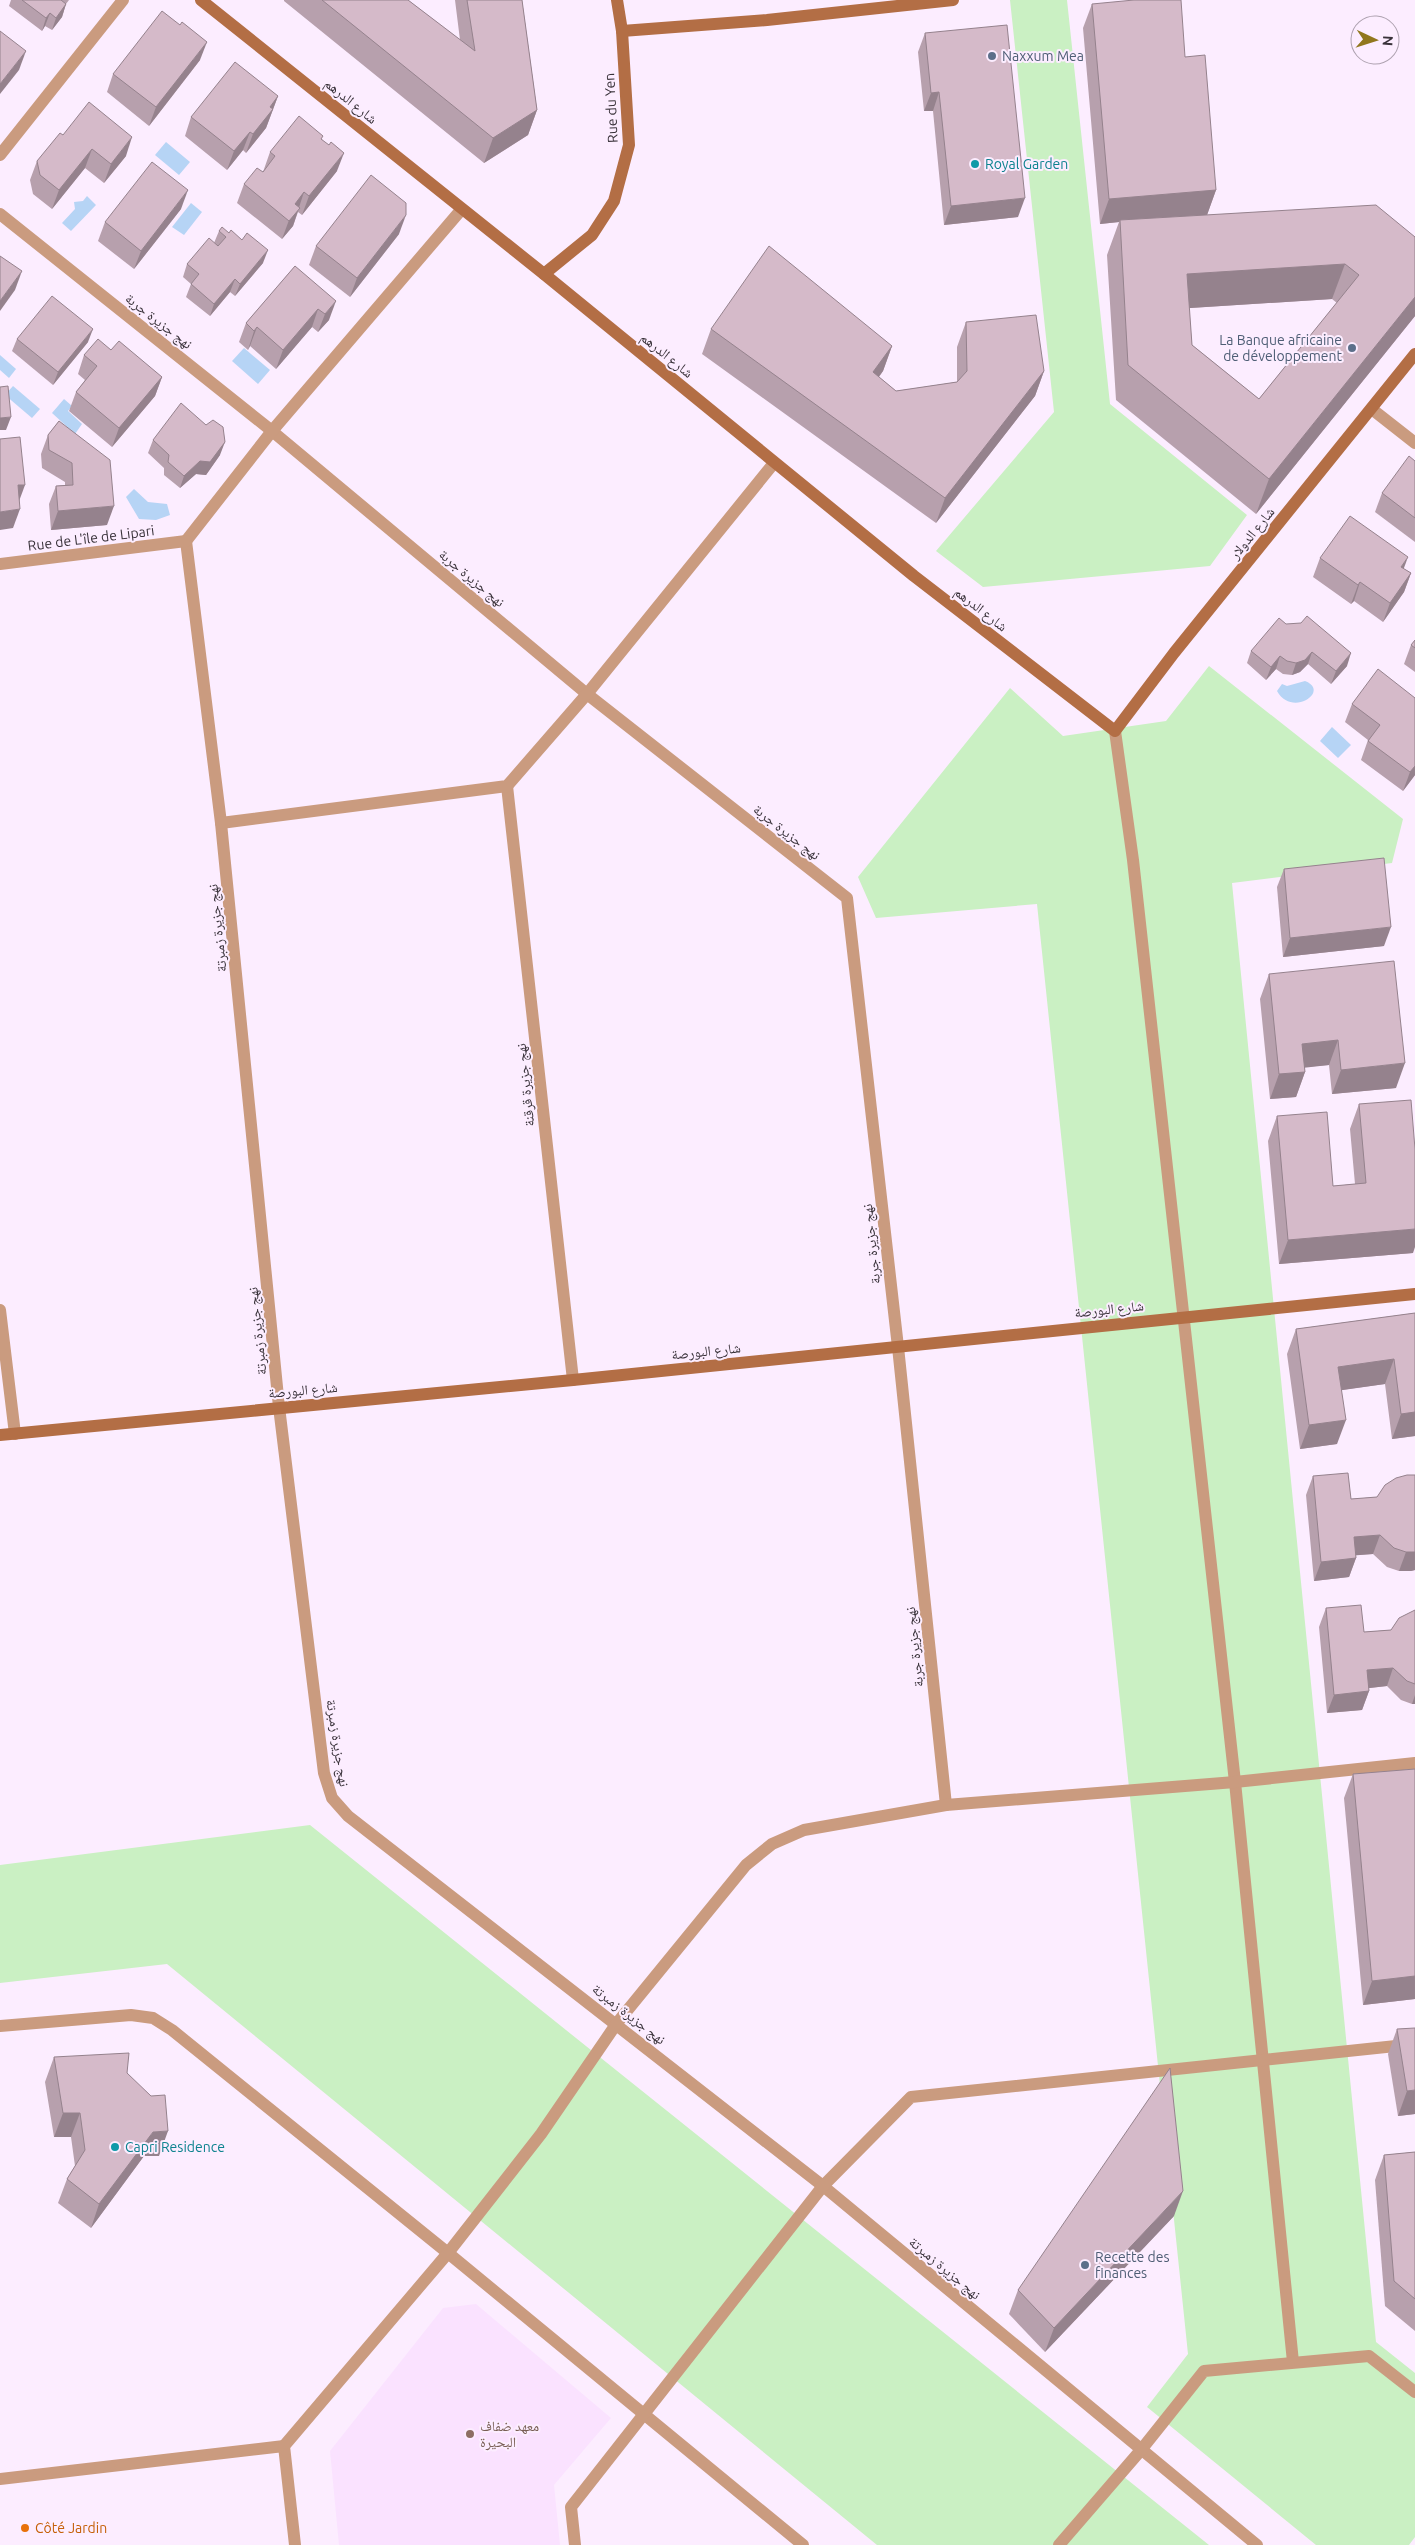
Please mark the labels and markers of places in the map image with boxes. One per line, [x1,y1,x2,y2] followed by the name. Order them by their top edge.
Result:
[1002,48,1084,64] place label: Naxxum Mea
[986,50,998,62] marker: Naxxum Mea
[985,156,1068,172] place label: Royal Garden
[969,158,981,170] marker: Royal Garden
[1219,332,1342,364] place label: La Banque africaine de développement
[1346,342,1358,354] marker: La Banque africaine de développement
[125,2139,225,2155] place label: Capri Residence
[109,2141,121,2153] marker: Capri Residence
[1095,2249,1170,2281] place label: Recette des finances
[1079,2259,1091,2271] marker: Recette des finances
[480,2418,539,2451] place label: معهد ضفاف البحيرة
[464,2428,476,2440] marker: معهد ضفاف البحيرة
[35,2520,107,2536] place label: Côté Jardin
[19,2522,31,2534] marker: Côté Jardin

